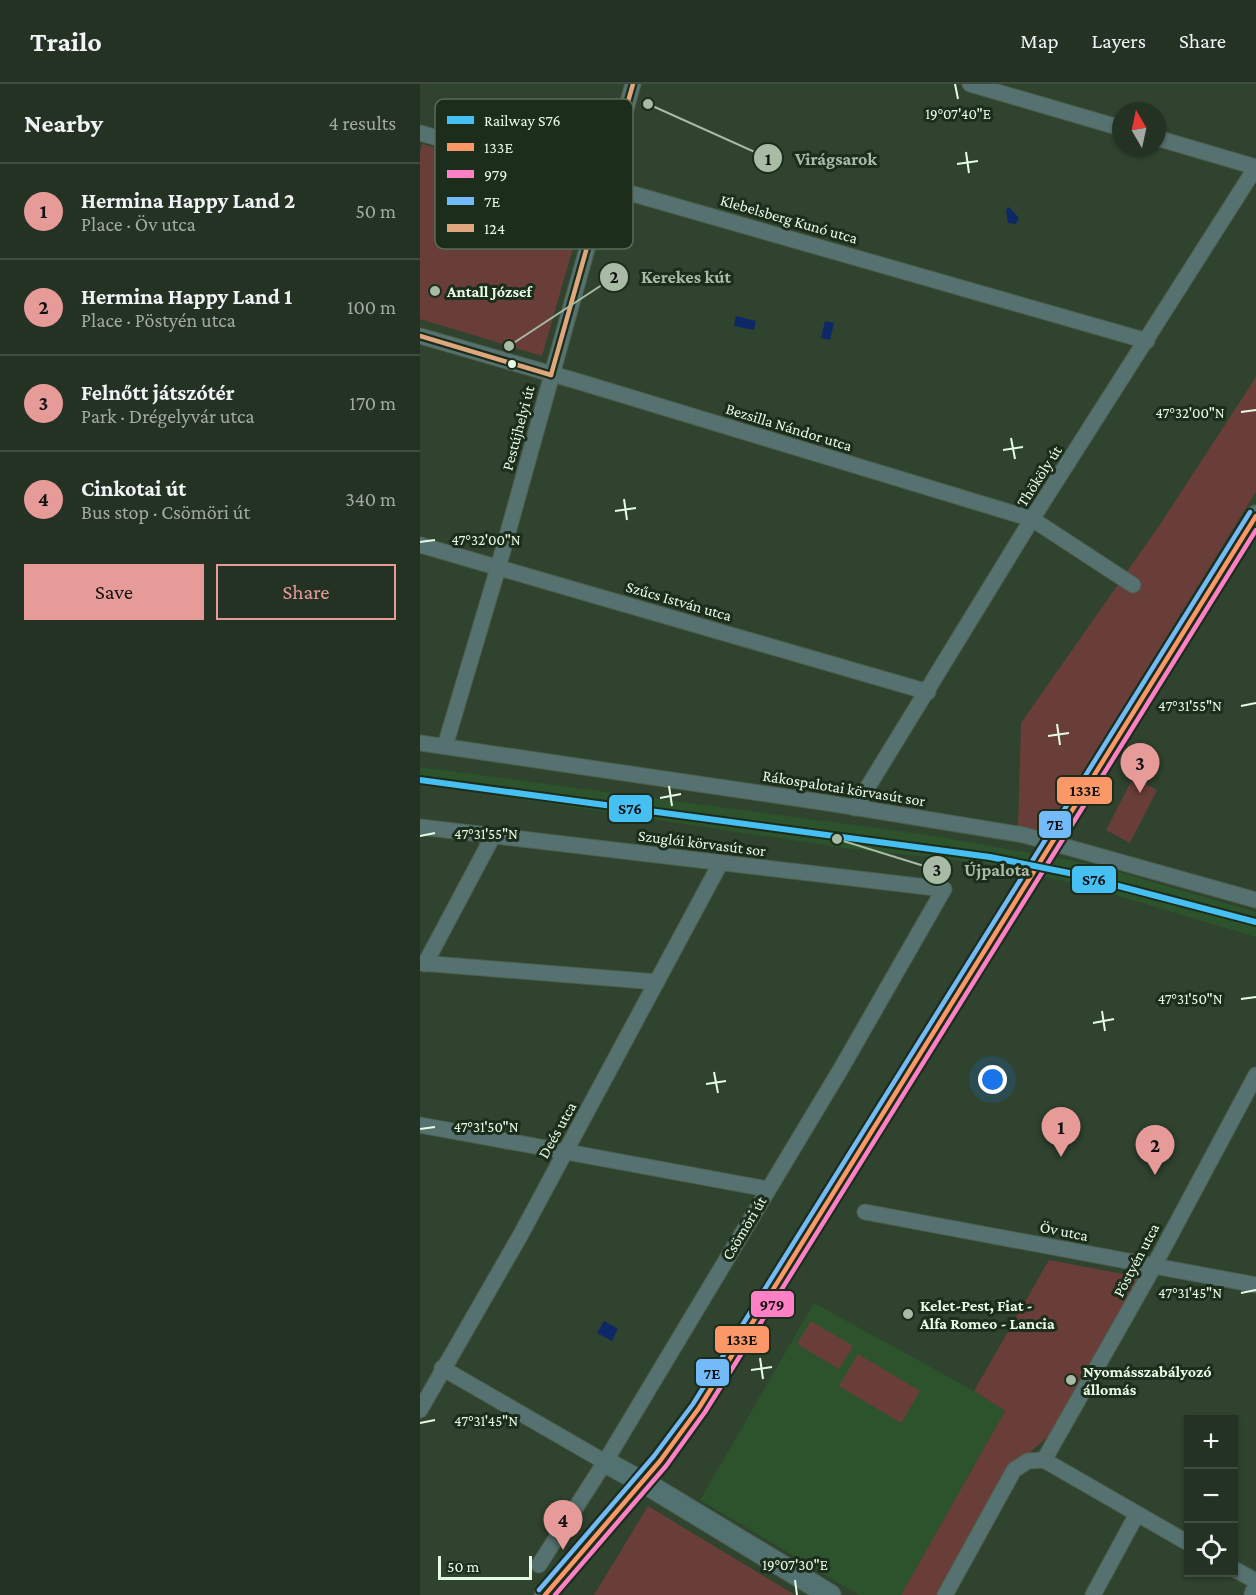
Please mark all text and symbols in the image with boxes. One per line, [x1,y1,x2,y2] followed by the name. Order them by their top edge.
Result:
[30,26,102,57] text: Trailo
[1020,29,1059,53] text: Map
[1092,29,1146,53] text: Layers
[1179,29,1226,53] text: Share
[435,99,633,249] legend
[1112,102,1166,156] north arrow
[925,106,991,122] text: 19°07'40"E
[24,109,103,138] text: Nearby
[329,112,396,134] text: 4 results
[484,112,561,130] text: Railway S76
[484,139,513,156] text: 133E
[753,140,889,176] callout: Virágsarok
[765,149,772,169] text: 1
[794,149,877,169] text: Virágsarok
[484,166,507,183] text: 979
[81,188,295,213] text: Hermina Happy Land 2
[718,191,860,248] street label: Klebelsberg Kunó utca
[484,193,500,210] text: 7E
[40,200,47,222] text: 1
[355,200,396,222] text: 50 m
[81,213,196,235] text: Place · Öv utca
[484,220,505,237] text: 124
[599,259,743,295] callout: Kerekes kút
[609,267,619,287] text: 2
[641,267,731,287] text: Kerekes kút
[446,283,533,300] place label: Antall József
[81,284,292,309] text: Hermina Happy Land 1
[428,284,442,298] marker: Antall József
[38,296,49,318] text: 2
[347,296,396,318] text: 100 m
[81,309,236,331] text: Place · Pöstyén utca
[506,358,518,370] unlabelled marker
[81,380,234,405] text: Felnőtt játszótér
[499,383,539,472] street label: Pestújhelyi út
[39,392,48,414] text: 3
[349,392,396,414] text: 170 m
[724,400,855,454] street label: Bezsilla Nándor utca
[81,405,254,427] text: Park · Drégelyvár utca
[1155,405,1225,421] text: 47°32'00"N
[1013,442,1066,510] street label: Thököly út
[81,476,186,501] text: Cinkotai út
[38,488,49,510] text: 4
[345,488,396,510] text: 340 m
[81,501,250,523] text: Bus stop · Csömöri út
[451,532,521,548] text: 47°32'00"N
[24,564,204,620] button: Save
[216,564,396,620] button: Share
[624,578,734,624] street label: Szűcs István utca
[1158,698,1222,714] text: 47°31'55"N
[1120,744,1160,793] pin: 3
[761,767,927,810] street label: Rákospalotai körvasút sor
[1056,776,1113,805] line badge: 133E
[1070,782,1100,799] text: 133E
[608,794,653,823] line badge: S76
[618,800,642,817] text: S76
[1038,810,1072,839] line badge: 7E
[1047,816,1063,833] text: 7E
[454,826,518,842] text: 47°31'55"N
[637,827,767,860] street label: Szuglói körvasút sor
[922,852,1042,888] callout: Újpalota
[933,860,941,880] text: 3
[964,860,1030,881] text: Újpalota
[1071,865,1117,894] line badge: S76
[1082,871,1106,888] text: S76
[1157,991,1223,1007] text: 47°31'50"N
[978,1065,1007,1094] your location
[535,1098,580,1161] street label: Deés utca
[1042,1108,1080,1157] pin: 1
[453,1119,519,1135] text: 47°31'50"N
[1136,1126,1174,1175] pin: 2
[718,1193,770,1263] street label: Csömöri út
[1038,1218,1090,1244] street label: Öv utca
[1110,1220,1164,1300] street label: Pöstyén utca
[1158,1285,1222,1301] text: 47°31'45"N
[750,1290,795,1318] line badge: 979
[760,1296,784,1313] text: 979
[919,1297,1055,1332] place label: Kelet-Pest, Fiat - Alfa Romeo - Lancia
[901,1307,915,1321] marker: Kelet-Pest, Fiat - Alfa Romeo - Lancia
[714,1325,770,1354] line badge: 133E
[727,1331,757,1348] text: 133E
[695,1358,730,1387] line badge: 7E
[1083,1363,1212,1398] place label: Nyomásszabályozó állomás
[704,1365,720,1382] text: 7E
[1064,1373,1078,1387] marker: Nyomásszabályozó állomás
[454,1413,518,1429] text: 47°31'45"N
[1184,1415,1238,1577] map controls
[1184,1415,1238,1469] button: +
[1184,1469,1238,1523] button: −
[544,1500,582,1550] pin: 4
[1184,1523,1238,1577] button: locate
[438,1553,532,1580] scale bar
[762,1557,828,1573] text: 19°07'30"E
[447,1558,479,1575] text: 50 m

